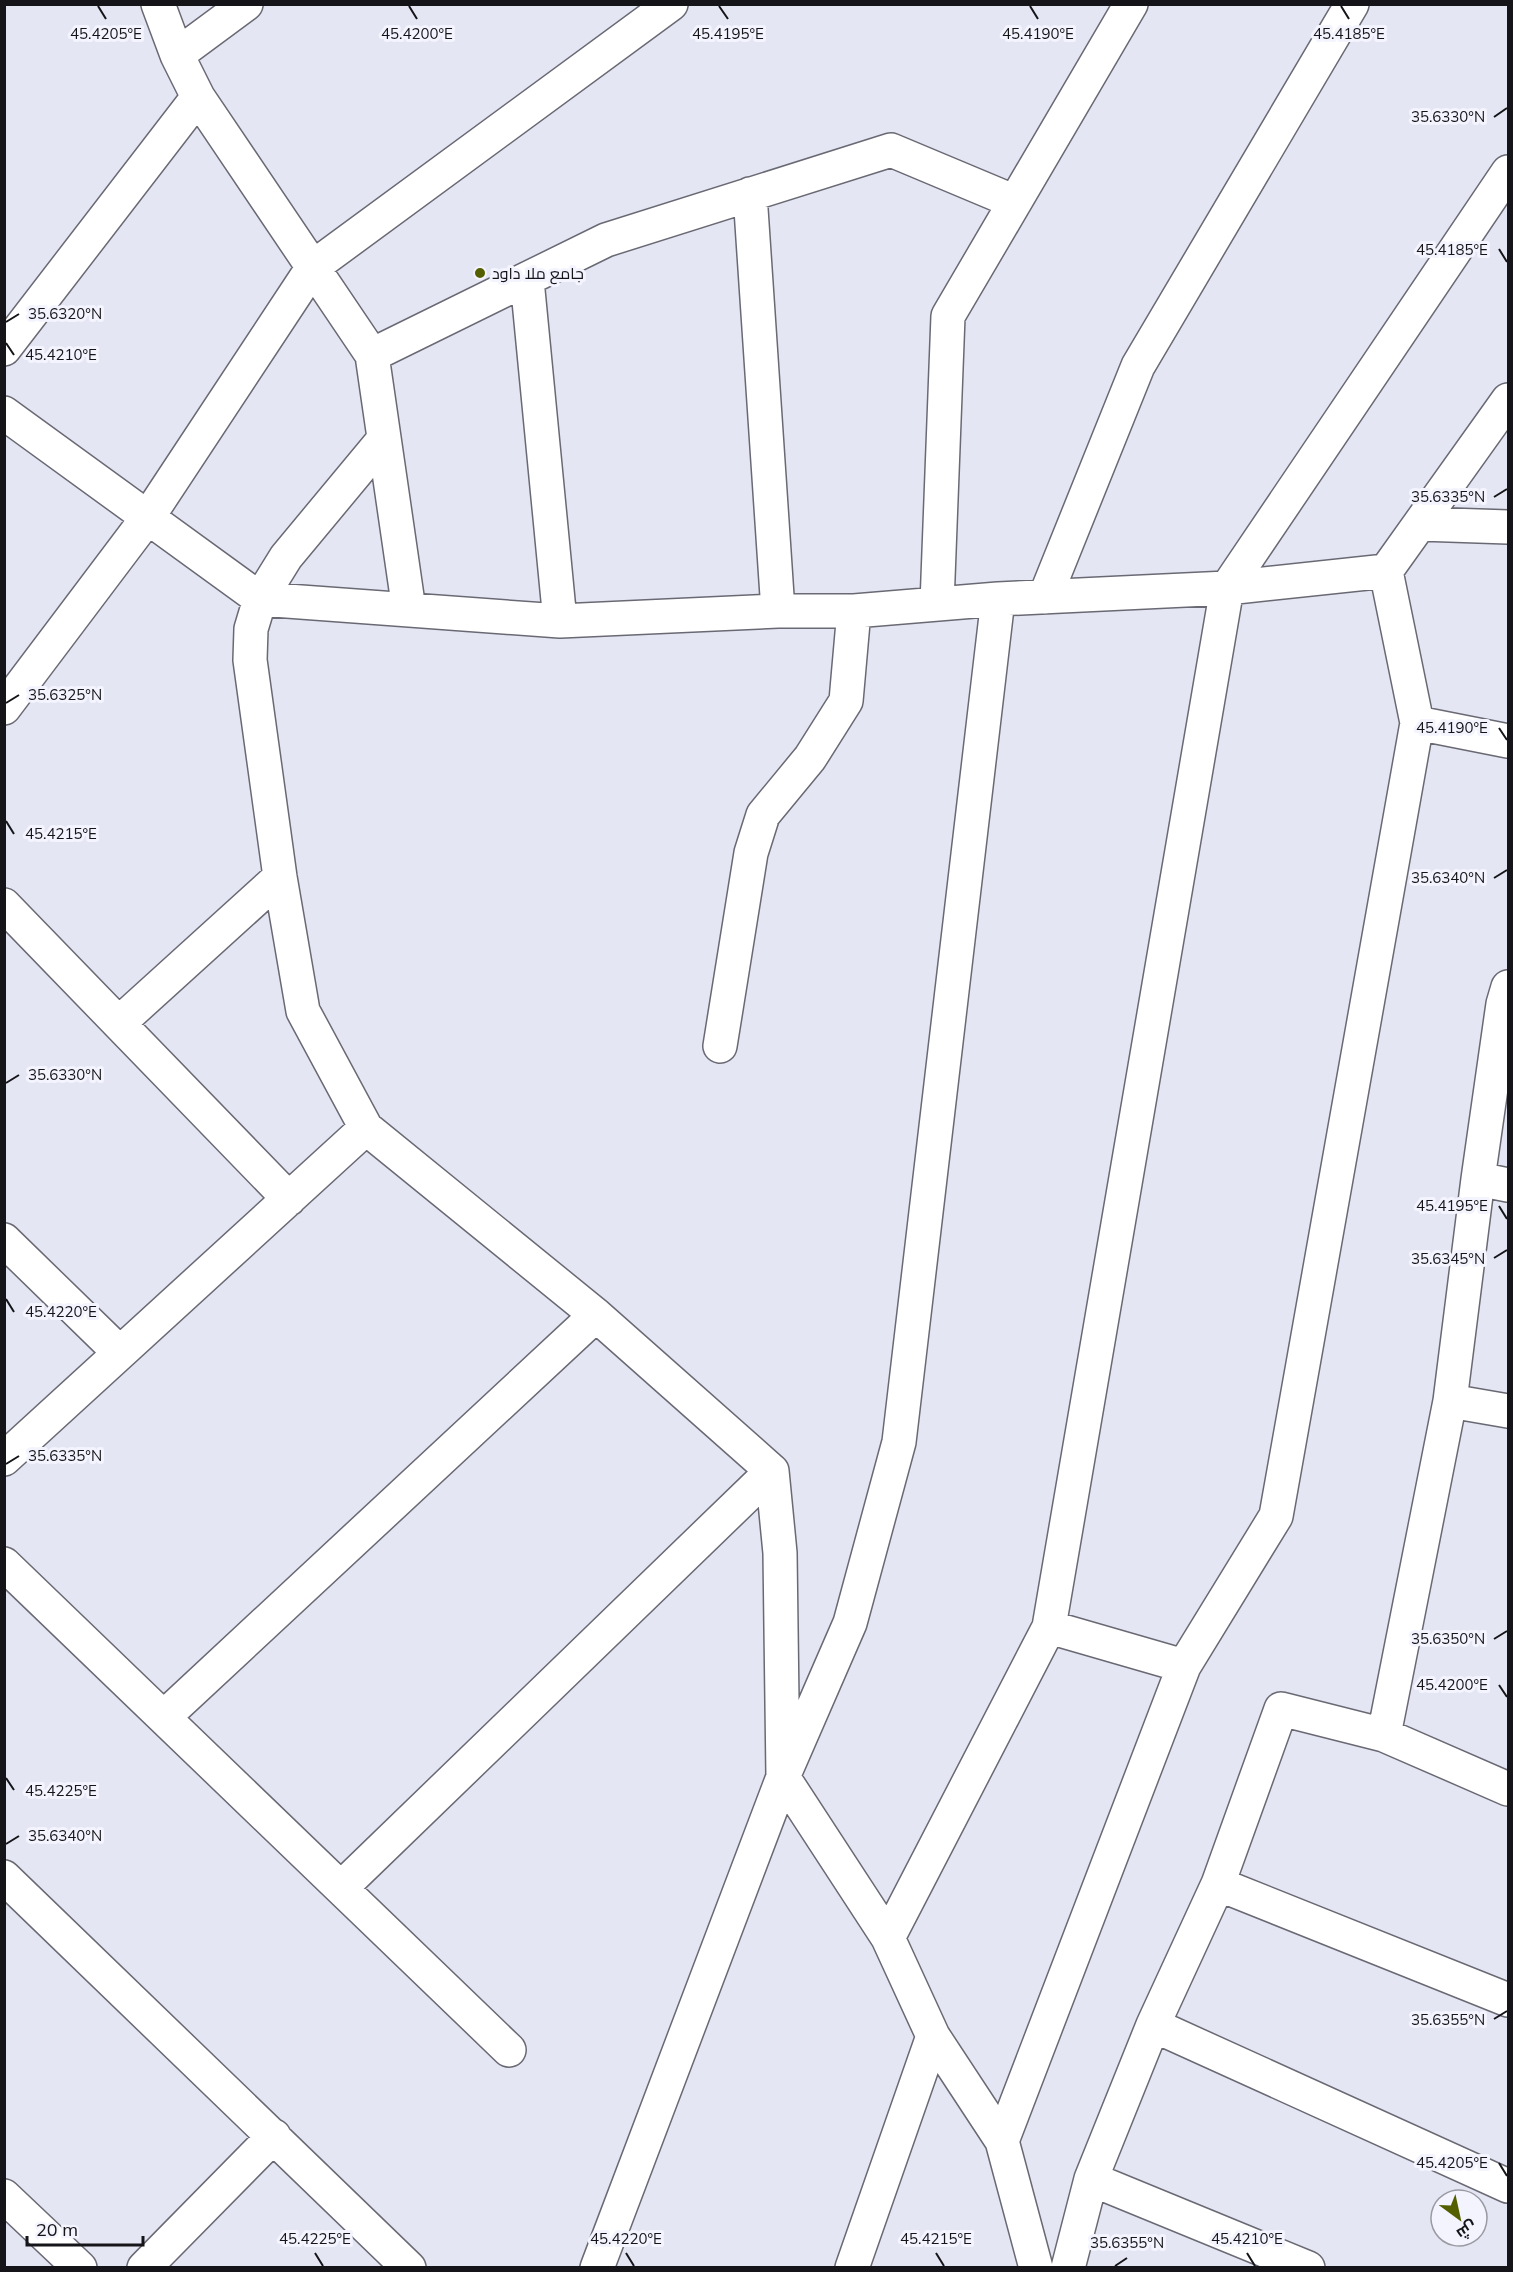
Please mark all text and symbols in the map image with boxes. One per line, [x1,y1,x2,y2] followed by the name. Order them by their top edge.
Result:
[70,24,142,43] text: 45.4205°E
[381,24,453,43] text: 45.4200°E
[692,24,764,43] text: 45.4195°E
[1002,24,1074,43] text: 45.4190°E
[1313,24,1385,43] text: 45.4185°E
[1411,107,1485,126] text: 35.6330°N
[1416,240,1488,259] text: 45.4185°E
[492,263,584,285] place label: جامع ملا داود
[473,266,487,280] marker: جامع ملا داود
[28,304,102,323] text: 35.6320°N
[25,345,97,364] text: 45.4210°E
[1411,487,1485,506] text: 35.6335°N
[28,685,102,704] text: 35.6325°N
[1416,718,1488,737] text: 45.4190°E
[25,824,97,843] text: 45.4215°E
[1411,868,1485,887] text: 35.6340°N
[28,1065,102,1084] text: 35.6330°N
[1416,1196,1488,1215] text: 45.4195°E
[1411,1249,1485,1268] text: 35.6345°N
[25,1302,97,1321] text: 45.4220°E
[28,1446,102,1465] text: 35.6335°N
[1411,1629,1485,1648] text: 35.6350°N
[1416,1675,1488,1694] text: 45.4200°E
[25,1781,97,1800] text: 45.4225°E
[28,1826,102,1845] text: 35.6340°N
[1411,2010,1485,2029] text: 35.6355°N
[1416,2153,1488,2172] text: 45.4205°E
[1429,2188,1489,2248] north arrow
[27,2209,142,2247] scale bar
[1453,2217,1481,2245] text: ش
[36,2218,78,2241] text: 20 m
[279,2229,351,2248] text: 45.4225°E
[590,2229,662,2248] text: 45.4220°E
[900,2229,972,2248] text: 45.4215°E
[1211,2229,1283,2248] text: 45.4210°E
[1090,2233,1164,2252] text: 35.6355°N

